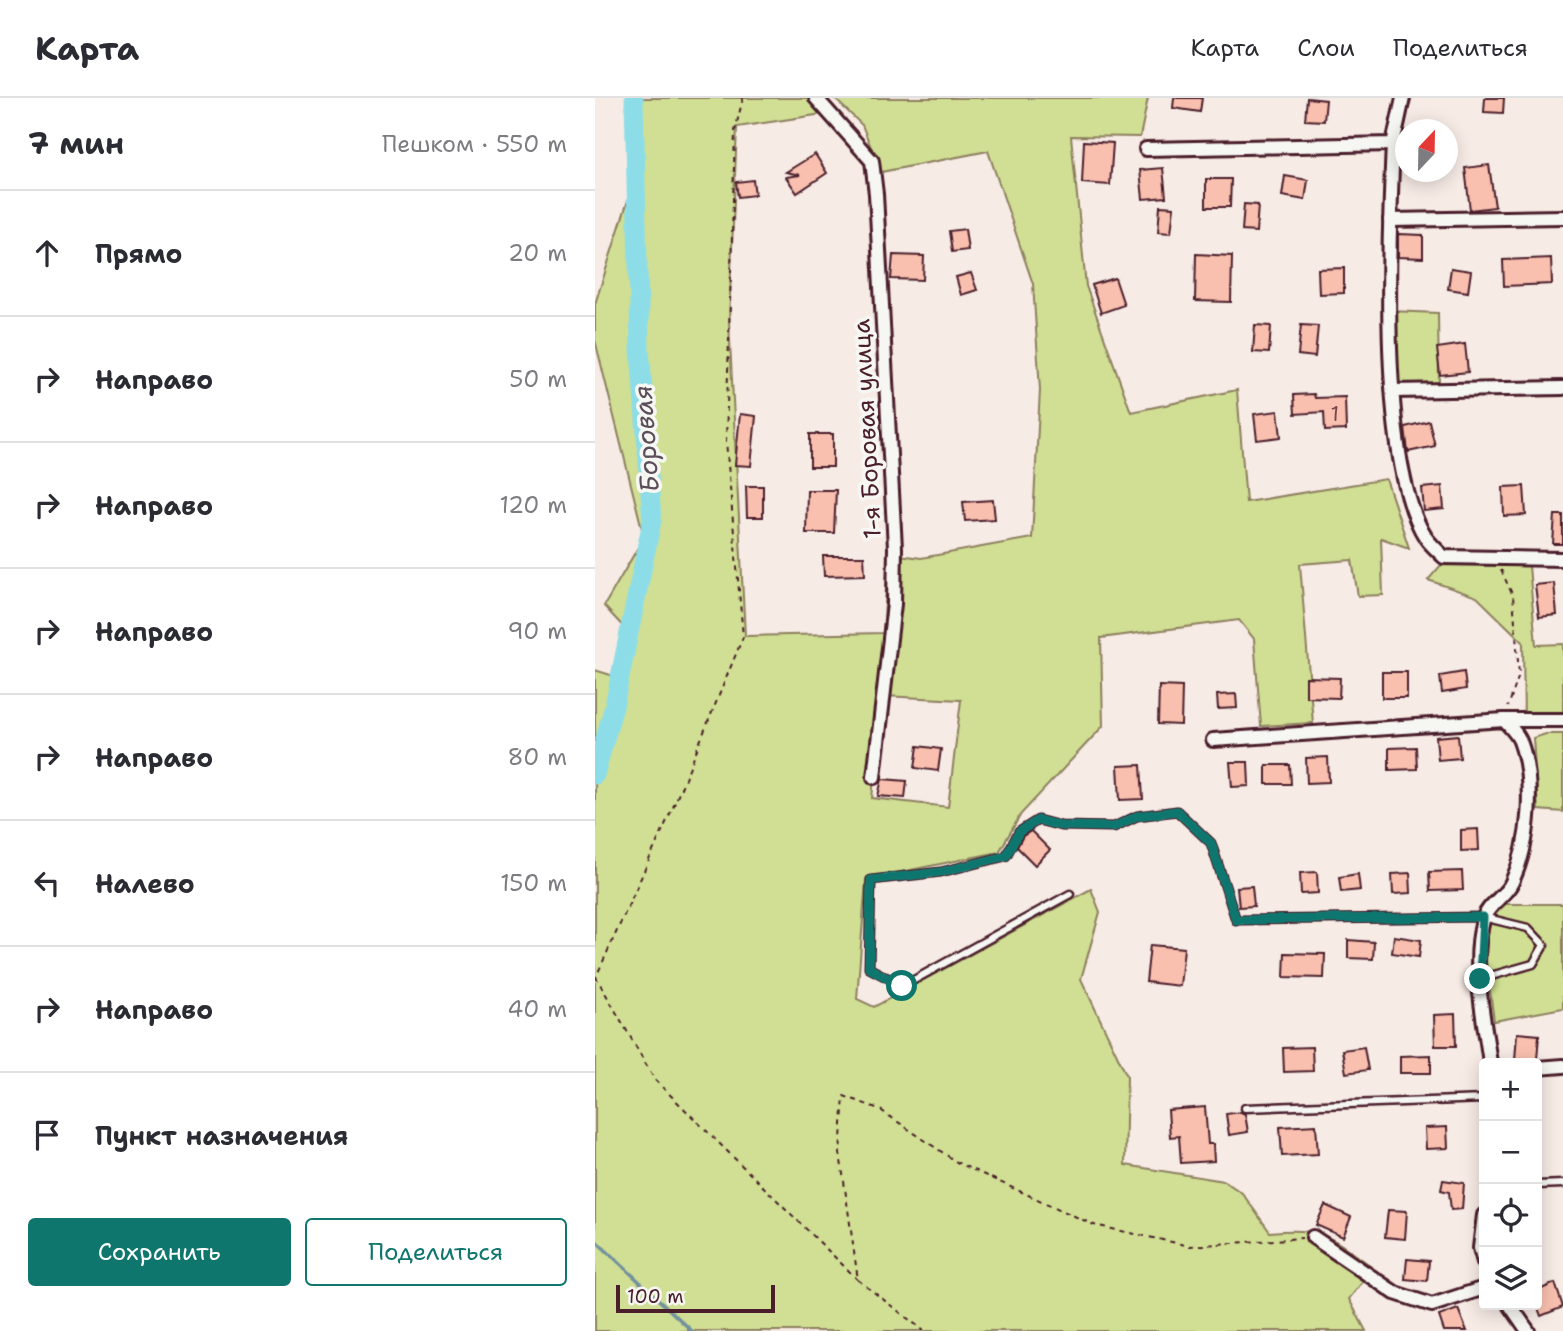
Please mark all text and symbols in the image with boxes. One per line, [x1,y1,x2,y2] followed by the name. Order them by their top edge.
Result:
[35,26,139,71] text: Карта
[1191,32,1259,64] text: Карта
[1297,32,1355,64] text: Слои
[1393,32,1528,64] text: Поделиться
[1395,119,1458,182] north arrow
[28,123,124,164] text: 7 мин
[382,129,567,159] text: Пешком · 550 m
[28,234,66,272] icon: ahead
[95,236,183,271] text: Прямо
[508,238,567,268] text: 20 m
[845,318,889,540] street label: 1-я Боровая улица
[28,360,66,398] icon: right
[95,362,213,397] text: Направо
[509,364,567,394] text: 50 m
[624,384,667,494] water label: Боровая
[1331,400,1339,428] house number: 1
[28,486,66,524] icon: right
[95,488,213,523] text: Направо
[499,490,567,520] text: 120 m
[28,612,66,650] icon: right
[95,614,213,649] text: Направо
[507,616,567,646] text: 90 m
[28,738,66,776] icon: right
[95,740,213,775] text: Направо
[508,742,567,772] text: 80 m
[28,864,66,902] icon: left
[95,866,195,901] text: Налево
[500,868,567,898] text: 150 m
[1464,963,1495,994] route end
[886,970,917,1001] route start
[28,990,66,1028] icon: right
[95,992,213,1027] text: Направо
[507,994,567,1024] text: 40 m
[1479,1058,1542,1310] map controls
[1479,1058,1542,1121] button: +
[28,1116,66,1154] icon: arrive
[95,1118,348,1153] text: Пункт назначения
[1479,1121,1542,1184] button: −
[1479,1184,1542,1247] button: locate
[28,1218,291,1286] button: Сохранить
[305,1218,567,1286] button: Поделиться
[1479,1247,1542,1310] button: layers
[616,1282,775,1314] scale bar
[627,1284,684,1309] text: 100 m

